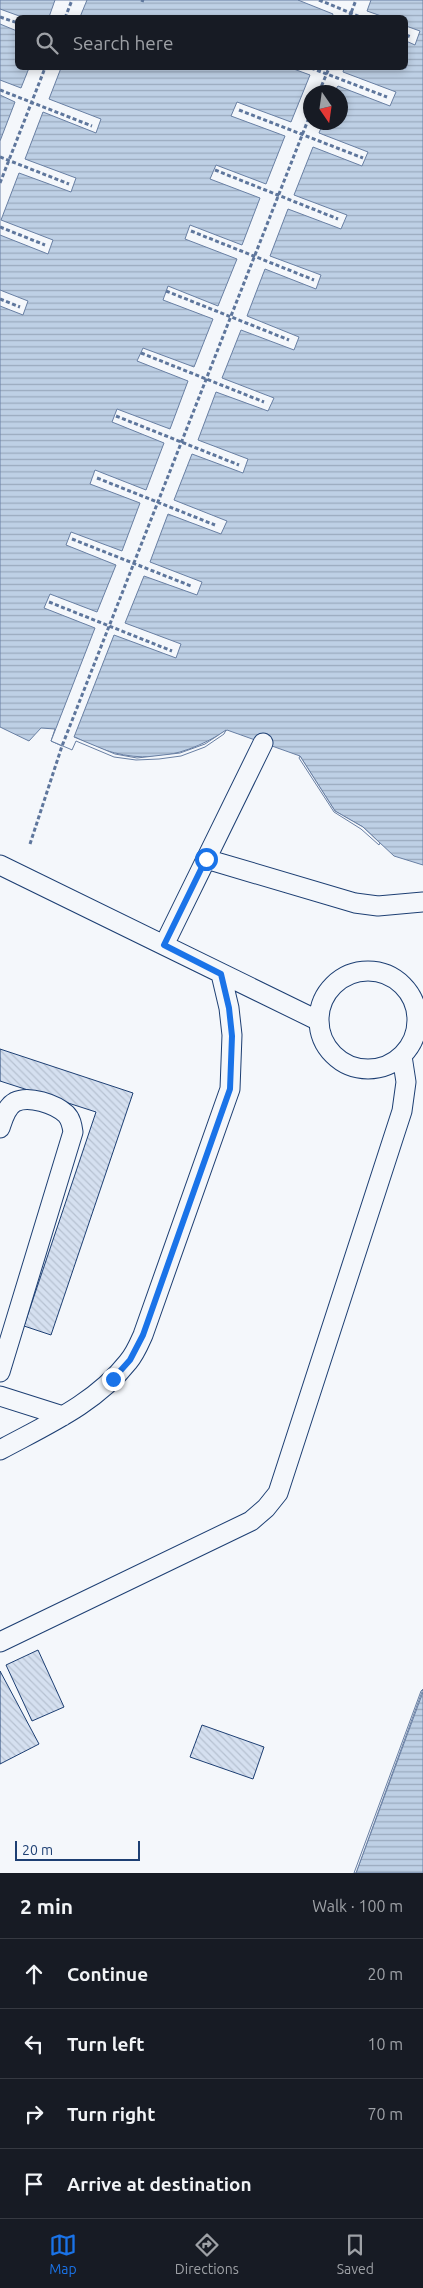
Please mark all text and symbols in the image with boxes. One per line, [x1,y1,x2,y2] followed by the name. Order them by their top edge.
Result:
[15,15,408,70] search box
[33,29,61,57] icon: search
[73,32,173,54] text: Search here
[303,85,348,130] north arrow
[195,848,218,871] route start
[102,1368,125,1391] route end
[15,1838,140,1861] scale bar
[22,1842,53,1858] text: 20 m
[20,1894,73,1918] text: 2 min
[312,1897,403,1915] text: Walk · 100 m
[20,1960,48,1988] icon: ahead
[67,1963,148,1985] text: Continue
[367,1965,403,1983] text: 20 m
[20,2030,48,2058] icon: left
[67,2033,145,2055] text: Turn left
[367,2035,403,2053] text: 10 m
[20,2100,48,2128] icon: right
[67,2103,155,2125] text: Turn right
[367,2105,403,2123] text: 70 m
[20,2170,48,2198] icon: arrive
[67,2173,252,2195] text: Arrive at destination
[49,2231,77,2277] tab: Map
[175,2231,239,2277] tab: Directions
[337,2231,374,2277] tab: Saved

